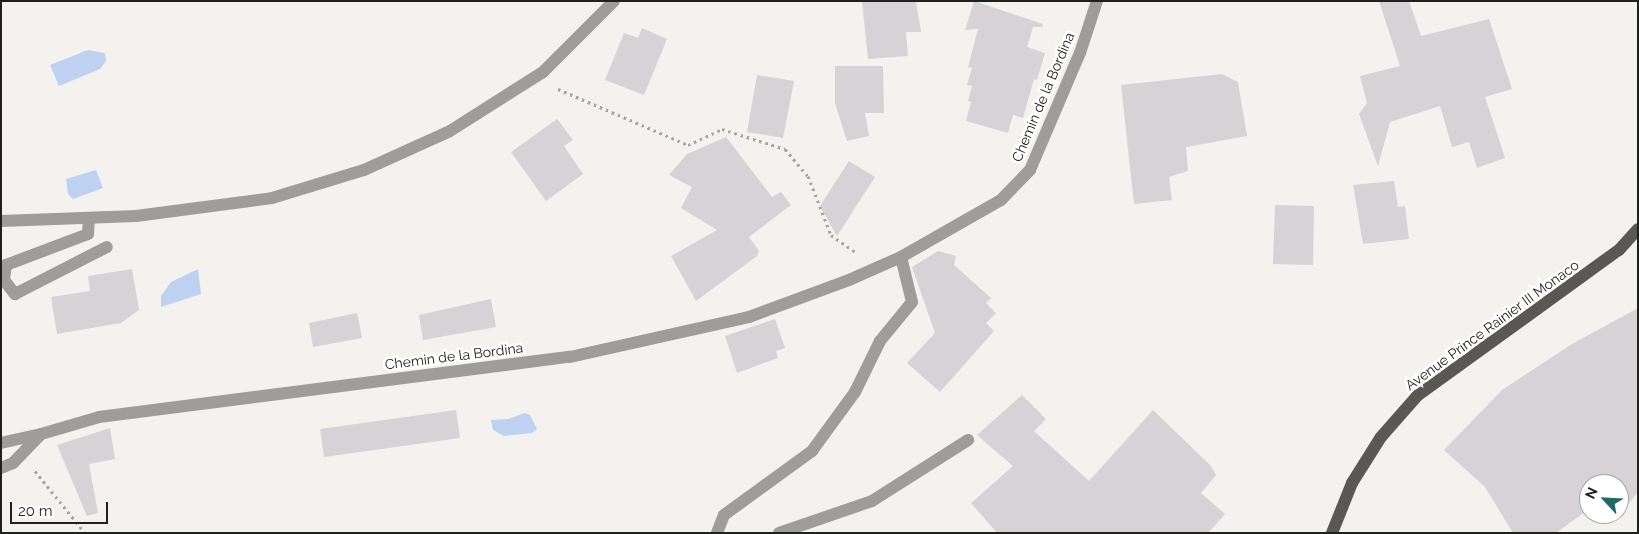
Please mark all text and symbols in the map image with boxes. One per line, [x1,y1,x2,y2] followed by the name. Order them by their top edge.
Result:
[1008,30,1078,164] street label: Chemin de la Bordina
[1402,256,1582,394] street label: Avenue Prince Rainier III Monaco
[384,339,524,373] street label: Chemin de la Bordina
[1579,474,1629,524] north arrow
[1582,485,1601,501] text: N
[12,492,110,524] scale bar
[18,502,53,520] text: 20 m

